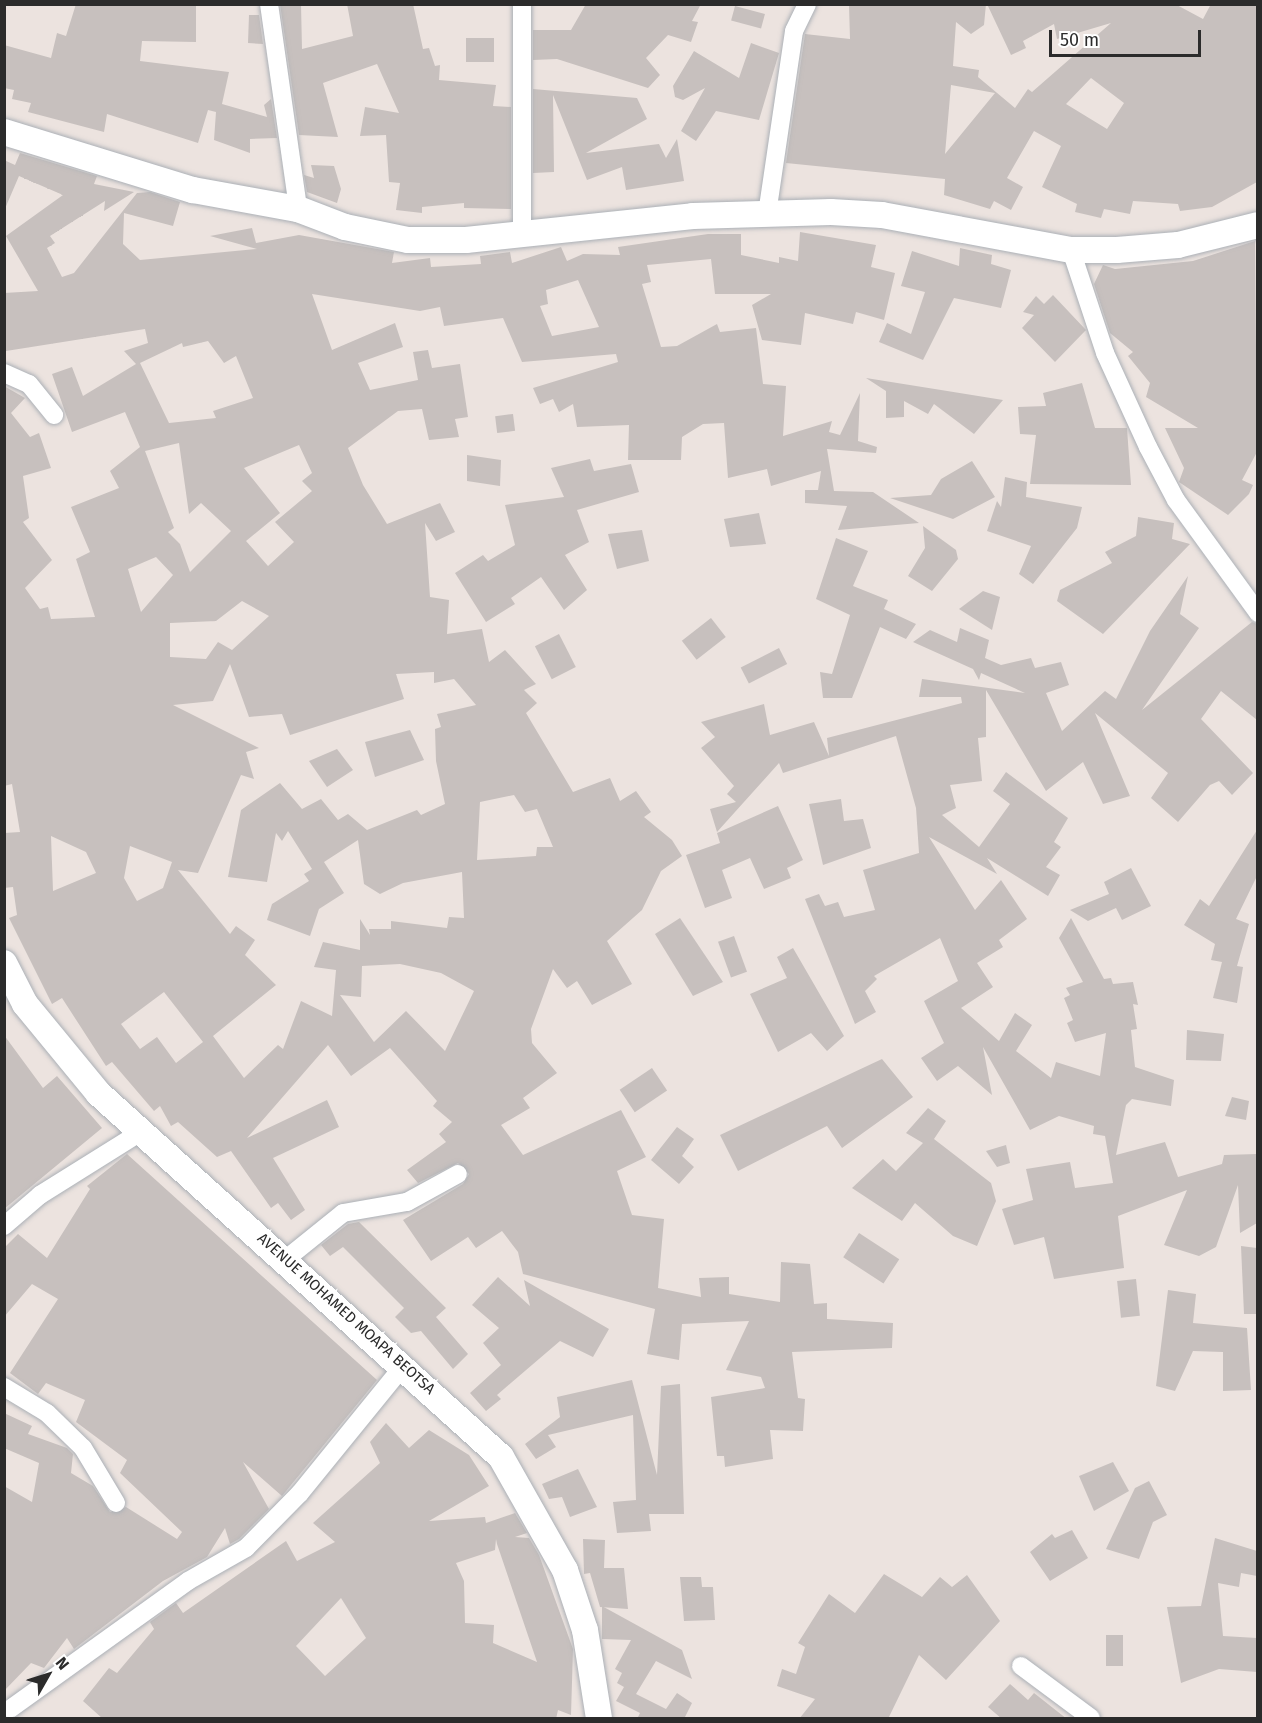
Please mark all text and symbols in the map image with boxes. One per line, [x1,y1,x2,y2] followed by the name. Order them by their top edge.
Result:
[1052,18,1204,56] scale bar
[1060,29,1099,51] text: 50 m
[254,1229,438,1399] street label: AVENUE MOHAMED MOAPA BEOTSA
[18,1645,78,1705] north arrow
[52,1653,73,1673] text: N

